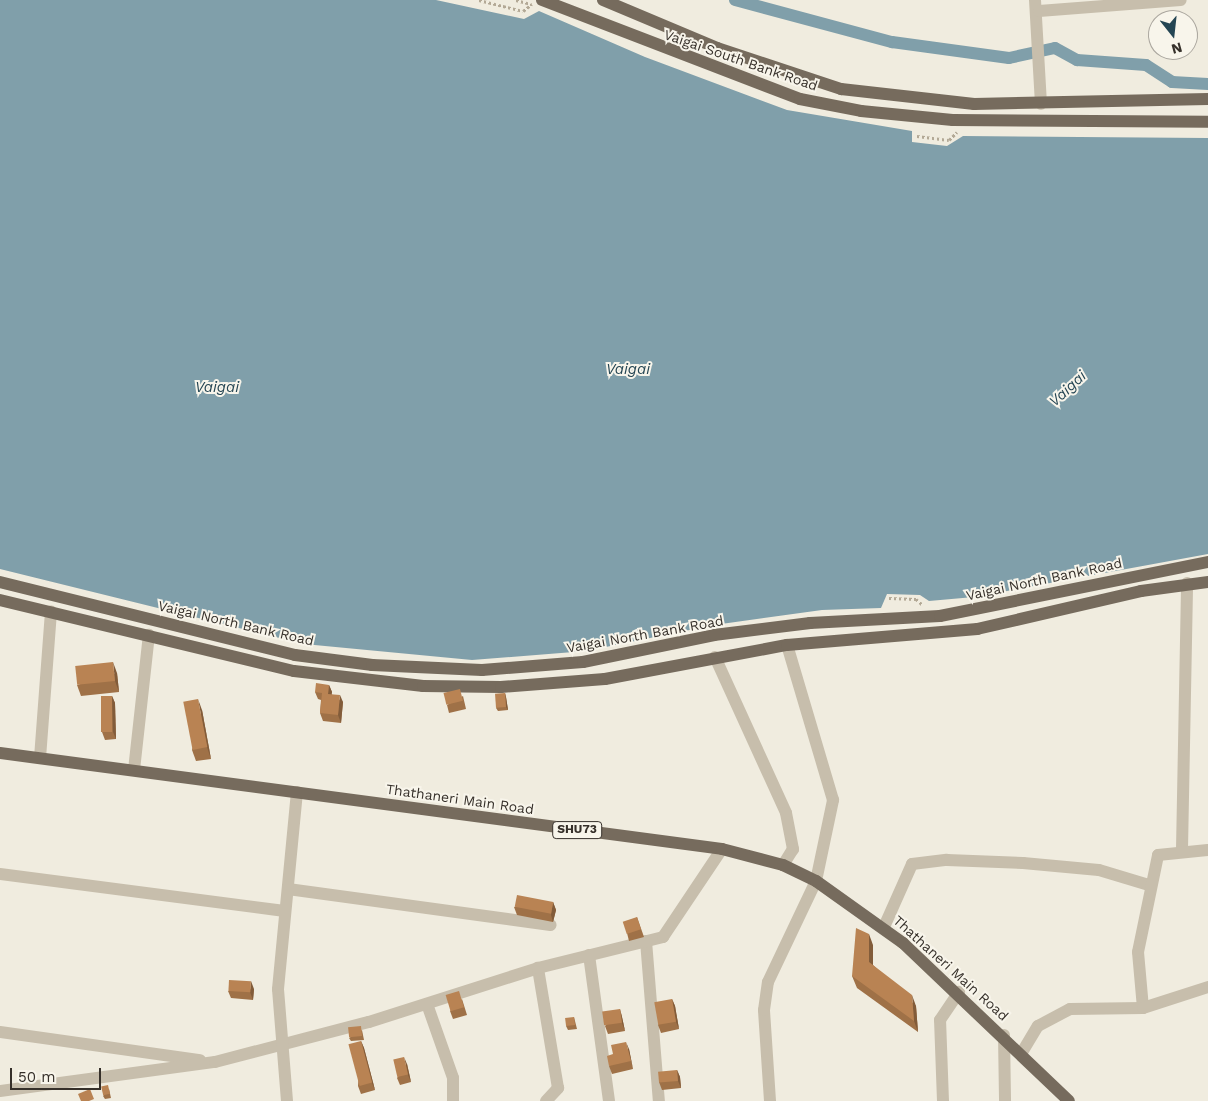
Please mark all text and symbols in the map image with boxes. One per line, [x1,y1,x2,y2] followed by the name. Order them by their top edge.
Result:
[1148,10,1198,60] north arrow
[662,26,820,94] street label: Vaigai South Bank Road
[1170,39,1184,58] text: N
[606,361,650,379] water label: Vaigai
[1046,367,1090,411] water label: Vaigai
[195,379,239,397] water label: Vaigai
[964,554,1124,604] street label: Vaigai North Bank Road
[156,597,316,649] street label: Vaigai North Bank Road
[565,612,725,656] street label: Vaigai North Bank Road
[385,780,535,818] street label: Thathaneri Main Road
[552,820,602,840] road number: SHU73
[890,912,1012,1024] street label: Thathaneri Main Road
[12,1058,104,1090] scale bar
[18,1068,55,1086] text: 50 m

